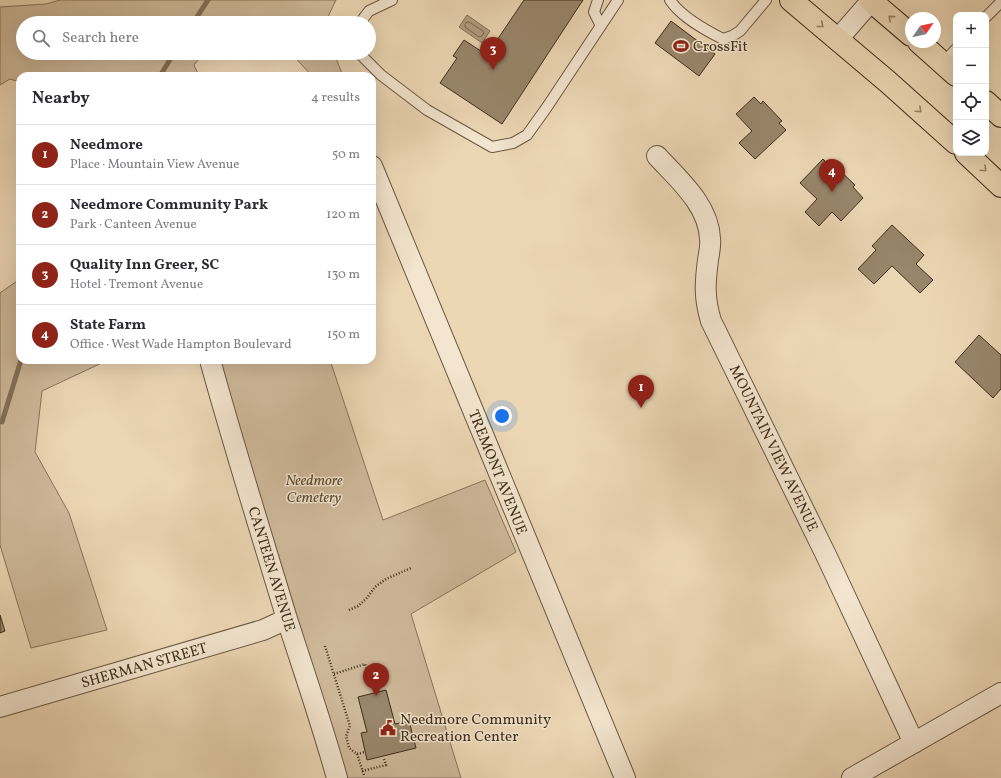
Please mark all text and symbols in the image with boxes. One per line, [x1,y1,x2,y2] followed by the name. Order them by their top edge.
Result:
[905,12,941,48] north arrow
[953,12,989,156] map controls
[953,12,989,48] button: +
[889,15,896,22] one-way arrow
[16,16,376,60] search box
[816,20,824,27] one-way arrow
[30,27,52,49] icon: search
[62,28,139,49] text: Search here
[480,37,506,70] pin: 3
[672,37,690,55] sports icon: CrossFit
[693,37,748,58] place label: CrossFit
[953,48,989,84] button: −
[953,84,989,120] button: locate
[32,87,90,110] text: Nearby
[311,89,360,107] text: 4 results
[915,105,922,112] one-way arrow
[953,120,989,156] button: layers
[70,135,143,156] text: Needmore
[42,146,48,164] text: 1
[332,146,360,164] text: 50 m
[70,156,239,174] text: Place · Mountain View Avenue
[819,159,845,192] pin: 4
[979,164,987,172] one-way arrow
[70,195,268,216] text: Needmore Community Park
[42,206,48,224] text: 2
[326,206,360,224] text: 120 m
[70,216,197,234] text: Park · Canteen Avenue
[70,255,219,276] text: Quality Inn Greer, SC
[42,266,48,284] text: 3
[327,266,360,284] text: 130 m
[70,276,203,294] text: Hotel · Tremont Avenue
[70,315,146,336] text: State Farm
[41,326,49,344] text: 4
[327,326,360,344] text: 150 m
[70,336,292,354] text: Office · West Wade Hampton Boulevard
[723,362,822,536] street label: MOUNTAIN VIEW AVENUE
[628,375,654,408] pin: 1
[492,406,512,426] your location
[462,407,531,538] street label: TREMONT AVENUE
[285,471,343,509] park label: Needmore Cemetery
[242,504,300,634] street label: CANTEEN AVENUE
[79,638,210,694] street label: SHERMAN STREET
[363,663,389,696] pin: 2
[400,710,551,748] place label: Needmore Community Recreation Center
[379,719,397,737] public building icon: Needmore Community Recreation Center

